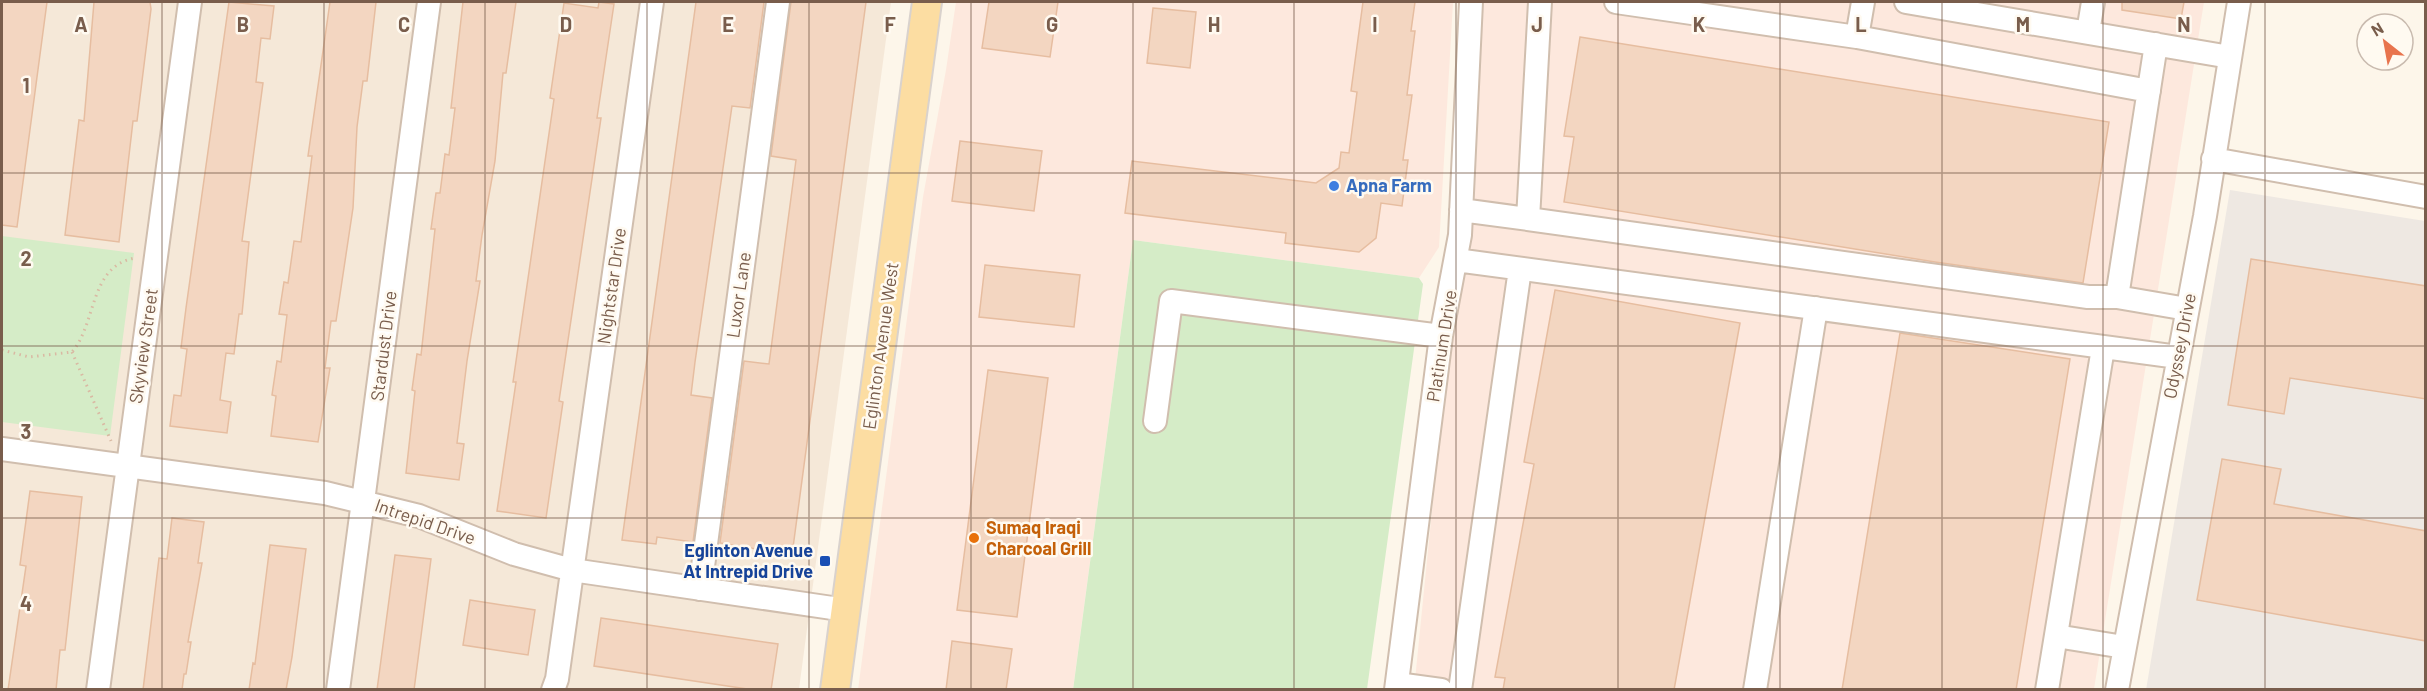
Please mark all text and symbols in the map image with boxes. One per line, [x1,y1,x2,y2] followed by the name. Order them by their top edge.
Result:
[74,12,88,36] text: A
[237,12,249,36] text: B
[398,12,410,36] text: C
[560,12,572,36] text: D
[722,12,734,36] text: E
[884,12,896,36] text: F
[1046,12,1058,36] text: G
[1208,12,1220,36] text: H
[1372,12,1378,36] text: I
[1531,12,1543,36] text: J
[1693,12,1706,36] text: K
[1855,12,1867,36] text: L
[2016,12,2030,36] text: M
[2177,12,2191,36] text: N
[2355,12,2415,72] north arrow
[2368,18,2386,40] text: N
[22,73,30,97] text: 1
[1346,174,1432,196] place label: Apna Farm
[1327,179,1341,193] marker: Apna Farm
[592,226,630,345] street label: Nightstar Drive
[20,246,32,270] text: 2
[721,250,755,339] street label: Luxor Lane
[857,261,903,431] street label: Eglinton Avenue West
[124,287,162,405] street label: Skyview Street
[1421,288,1461,403] street label: Platinum Drive
[365,289,401,402] street label: Stardust Drive
[2158,291,2200,401] street label: Odyssey Drive
[21,419,31,443] text: 3
[372,494,479,549] street label: Intrepid Drive
[986,516,1091,559] place label: Sumaq Iraqi Charcoal Grill
[967,531,981,545] marker: Sumaq Iraqi Charcoal Grill
[683,539,813,582] place label: Eglinton Avenue At Intrepid Drive
[818,554,832,568] marker: Eglinton Avenue At Intrepid Drive
[20,591,32,615] text: 4

